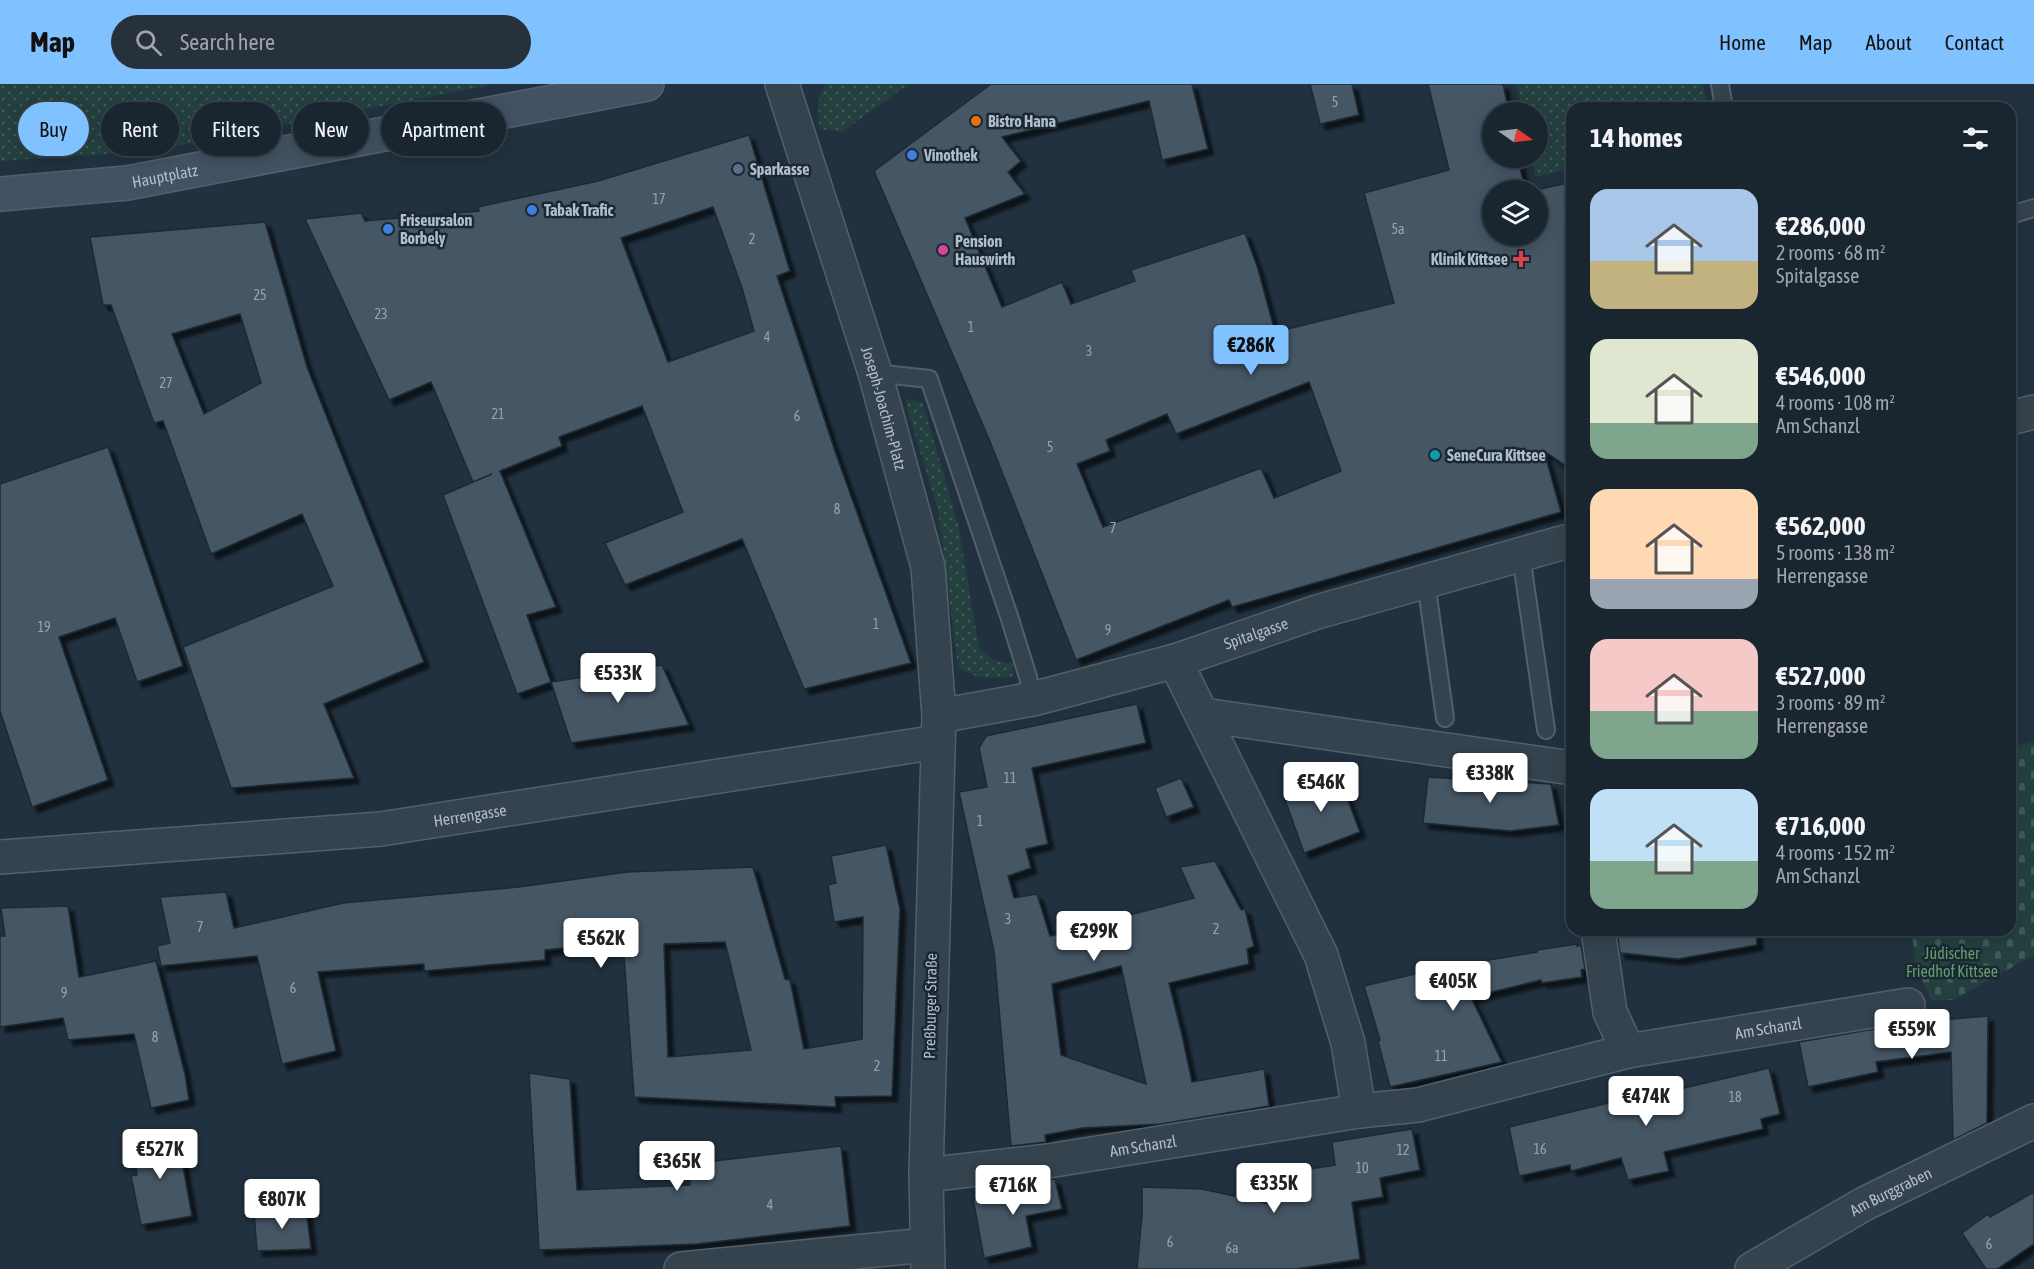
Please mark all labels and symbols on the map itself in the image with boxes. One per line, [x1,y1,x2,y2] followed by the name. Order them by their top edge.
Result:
[1332,94,1338,110] house number: 5
[1482,102,1548,168] north arrow
[988,112,1056,130] place label: Bistro Hana
[969,114,983,128] marker: Bistro Hana
[923,146,978,164] place label: Vinothek
[905,148,919,162] marker: Vinothek
[750,160,810,178] place label: Sparkasse
[131,161,199,191] street label: Hauptplatz
[731,162,745,176] marker: Sparkasse
[652,191,666,207] house number: 17
[544,201,614,219] place label: Tabak Trafic
[525,203,539,217] marker: Tabak Trafic
[400,211,473,247] place label: Friseursalon Borbely
[1391,221,1405,237] house number: 5a
[381,222,395,236] marker: Friseursalon Borbely
[749,231,755,247] house number: 2
[955,232,1016,268] place label: Pension Hauswirth
[936,243,950,257] marker: Pension Hauswirth
[1431,250,1508,268] place label: Klinik Kittsee
[1512,250,1530,268] marker: Klinik Kittsee
[253,287,267,303] house number: 25
[374,306,388,322] house number: 23
[968,319,974,335] house number: 1
[1209,325,1293,376] pin: €286K
[764,329,771,345] house number: 4
[1086,343,1092,359] house number: 3
[858,344,910,472] street label: Joseph-Joachim-Platz
[159,375,173,391] house number: 27
[491,406,505,422] house number: 21
[794,408,801,424] house number: 6
[1047,439,1053,455] house number: 5
[1447,446,1546,464] place label: SeneCura Kittsee
[1428,448,1442,462] marker: SeneCura Kittsee
[834,501,841,517] house number: 8
[1110,520,1116,536] house number: 7
[1221,614,1290,652] street label: Spitalgasse
[873,616,879,632] house number: 1
[37,619,51,635] house number: 19
[1105,622,1111,638] house number: 9
[576,653,660,704] pin: €533K
[1448,753,1532,804] pin: €338K
[1279,762,1363,813] pin: €546K
[1003,770,1017,786] house number: 11
[432,801,508,830] street label: Herrengasse
[977,813,983,829] house number: 1
[1005,911,1011,927] house number: 3
[1052,911,1136,962] pin: €299K
[559,918,643,969] pin: €562K
[197,919,203,935] house number: 7
[1213,921,1219,937] house number: 2
[1906,944,1998,980] park label: Jüdischer Friedhof Kittsee
[920,953,941,1059] street label: Preßburger Straße
[1411,961,1495,1012] pin: €405K
[290,980,297,996] house number: 6
[61,985,67,1001] house number: 9
[1870,1009,1954,1060] pin: €559K
[1734,1014,1804,1042] street label: Am Schanzl
[152,1029,159,1045] house number: 8
[1434,1048,1448,1064] house number: 11
[874,1058,880,1074] house number: 2
[1604,1076,1688,1127] pin: €474K
[1728,1089,1742,1105] house number: 18
[118,1129,202,1180] pin: €527K
[1108,1131,1178,1160] street label: Am Schanzl
[635,1141,719,1192] pin: €365K
[1533,1141,1547,1157] house number: 16
[1396,1142,1410,1158] house number: 12
[1355,1160,1369,1176] house number: 10
[1232,1163,1316,1214] pin: €335K
[1846,1163,1934,1219] street label: Am Burggraben
[971,1165,1055,1216] pin: €716K
[240,1179,324,1230] pin: €807K
[767,1197,774,1213] house number: 4
[1167,1234,1174,1250] house number: 6
[1986,1236,1993,1252] house number: 6
[1225,1240,1239,1256] house number: 6a

